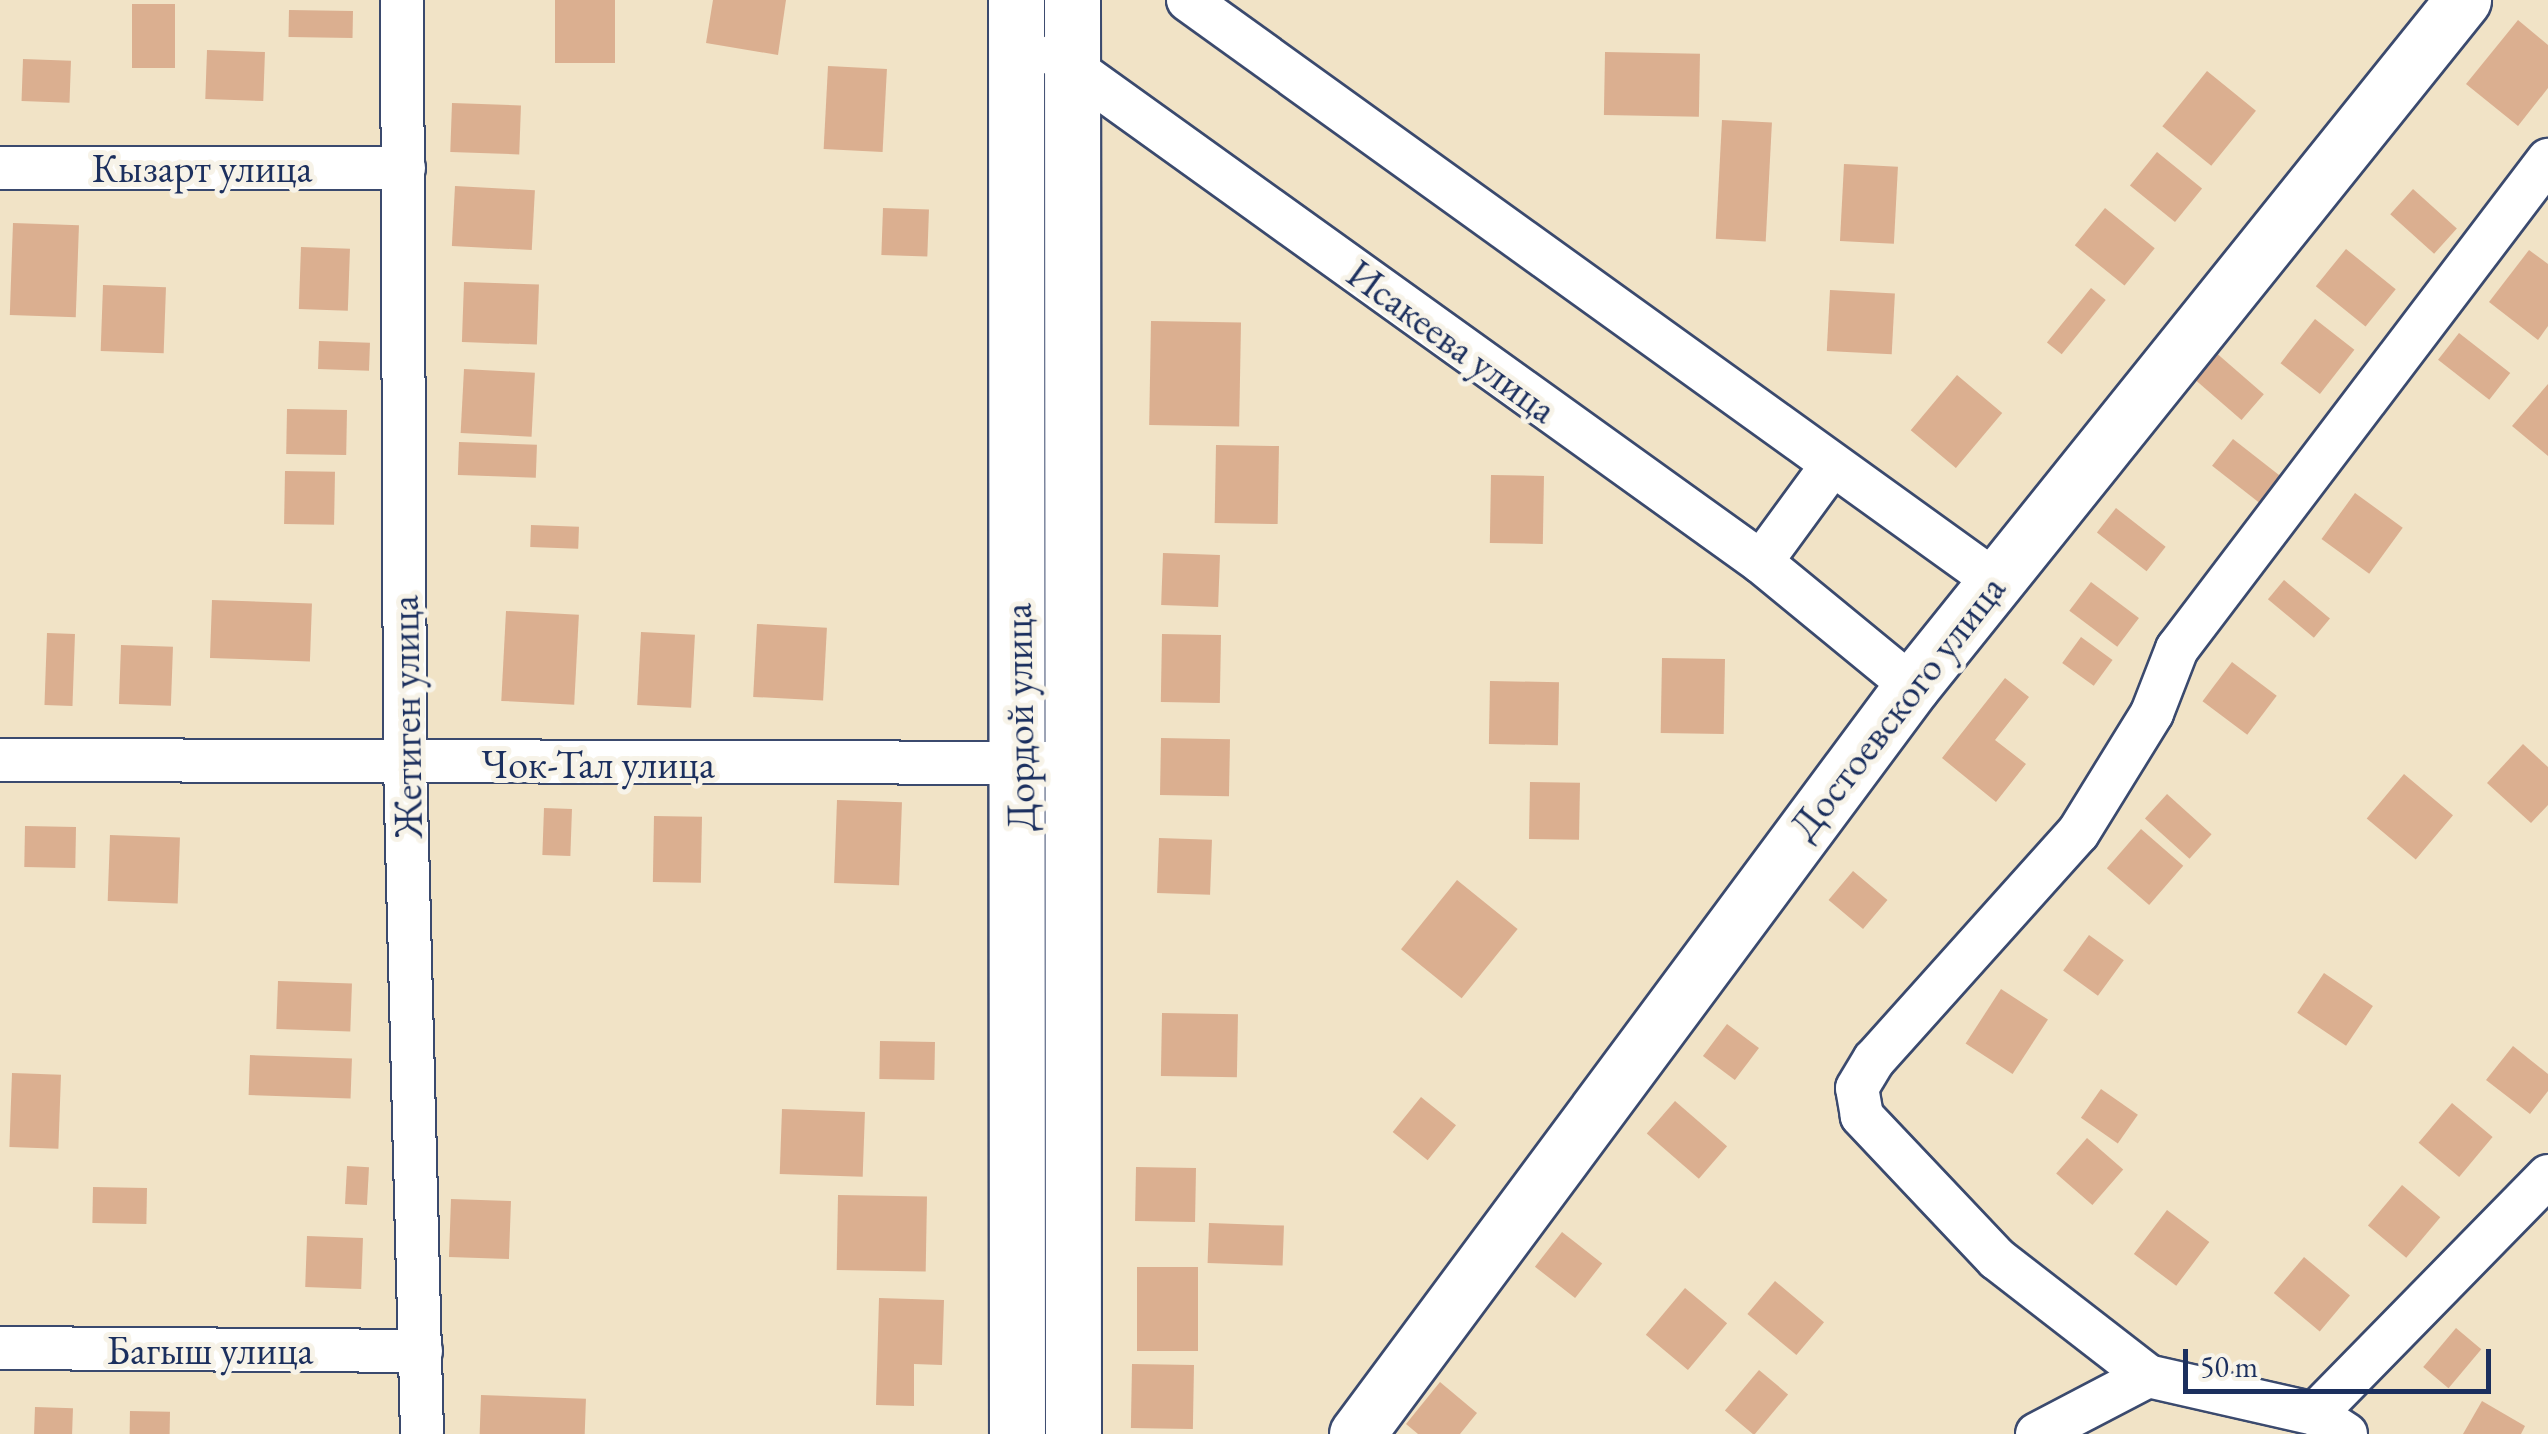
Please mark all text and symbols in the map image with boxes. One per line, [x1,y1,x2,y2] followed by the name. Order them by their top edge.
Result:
[92,144,312,192] street label: Кызарт улица
[1338,249,1566,433] street label: Исакеева улица
[1779,565,2015,849] street label: Достоевского улица
[380,595,432,839] street label: Жетиген улица
[993,602,1045,832] street label: Дордой улица
[481,740,715,788] street label: Чок-Тал улица
[106,1326,314,1374] street label: Багыш улица
[2188,1329,2496,1391] scale bar
[2200,1347,2258,1386] text: 50 m

